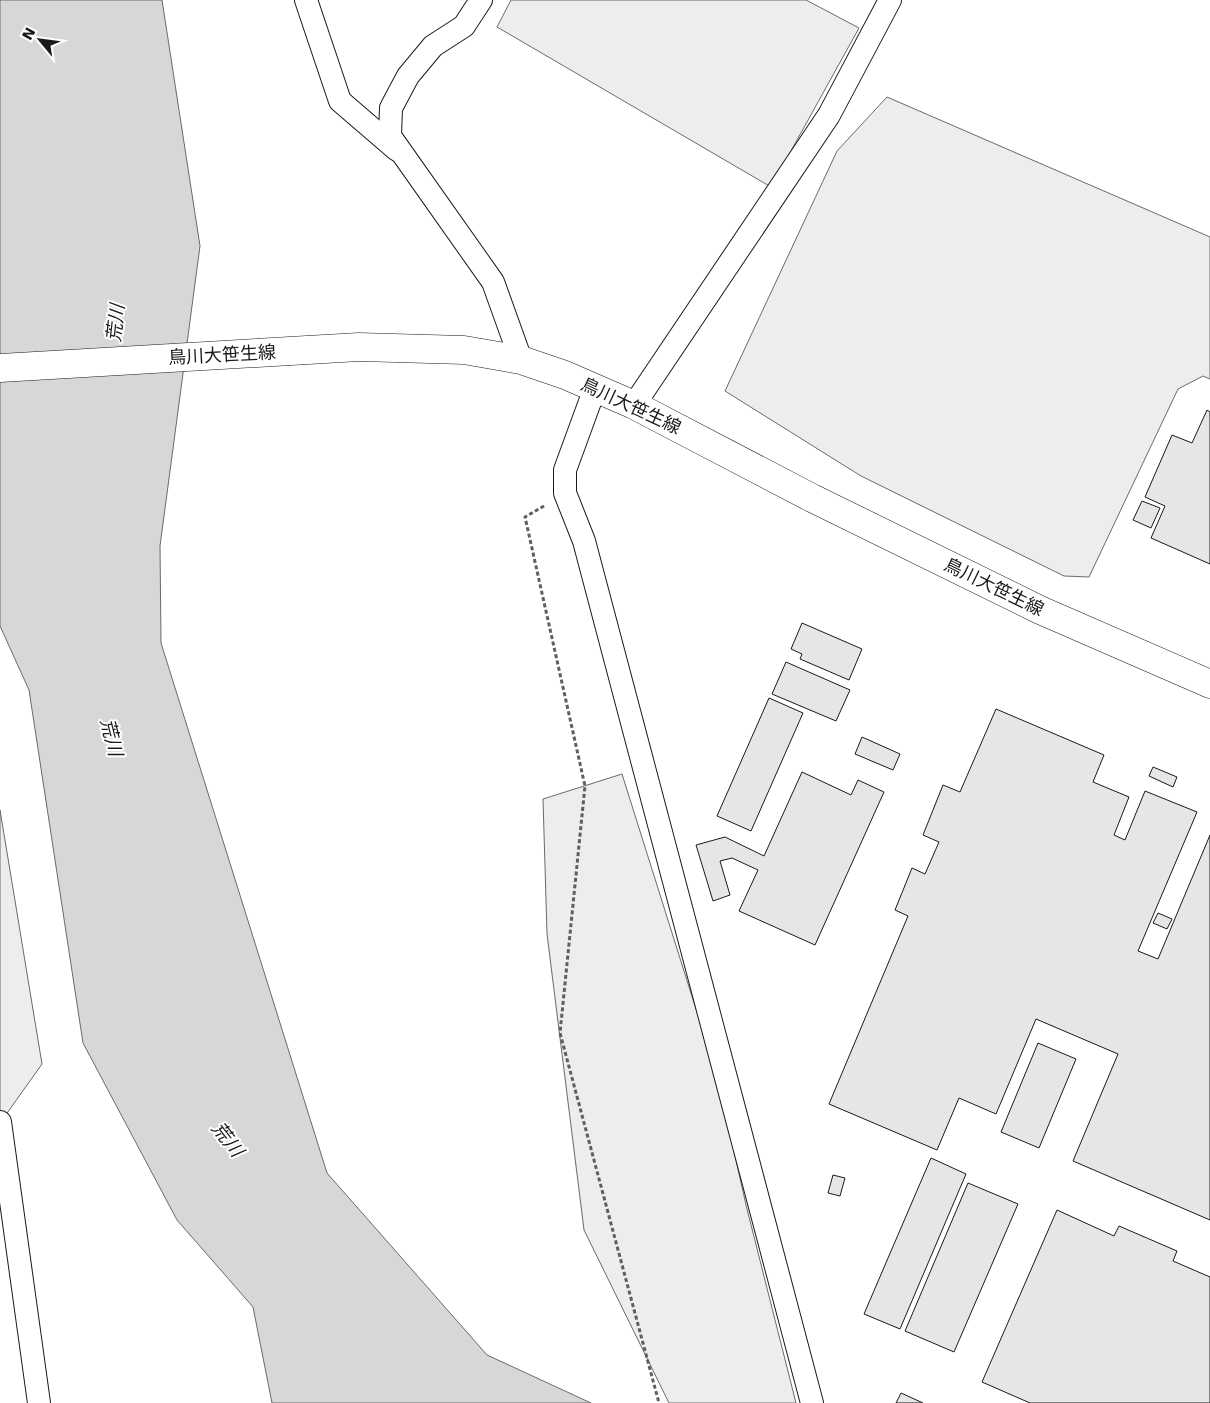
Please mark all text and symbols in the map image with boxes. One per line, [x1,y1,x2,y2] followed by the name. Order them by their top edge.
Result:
[15,15,65,65] north arrow
[19,25,38,43] text: N
[102,301,128,343] water label: 荒川
[167,341,276,368] street label: 鳥川大笹生線
[578,373,685,438] street label: 鳥川大笹生線
[941,553,1047,620] street label: 鳥川大笹生線
[97,716,128,760] water label: 荒川
[208,1117,250,1162] water label: 荒川

